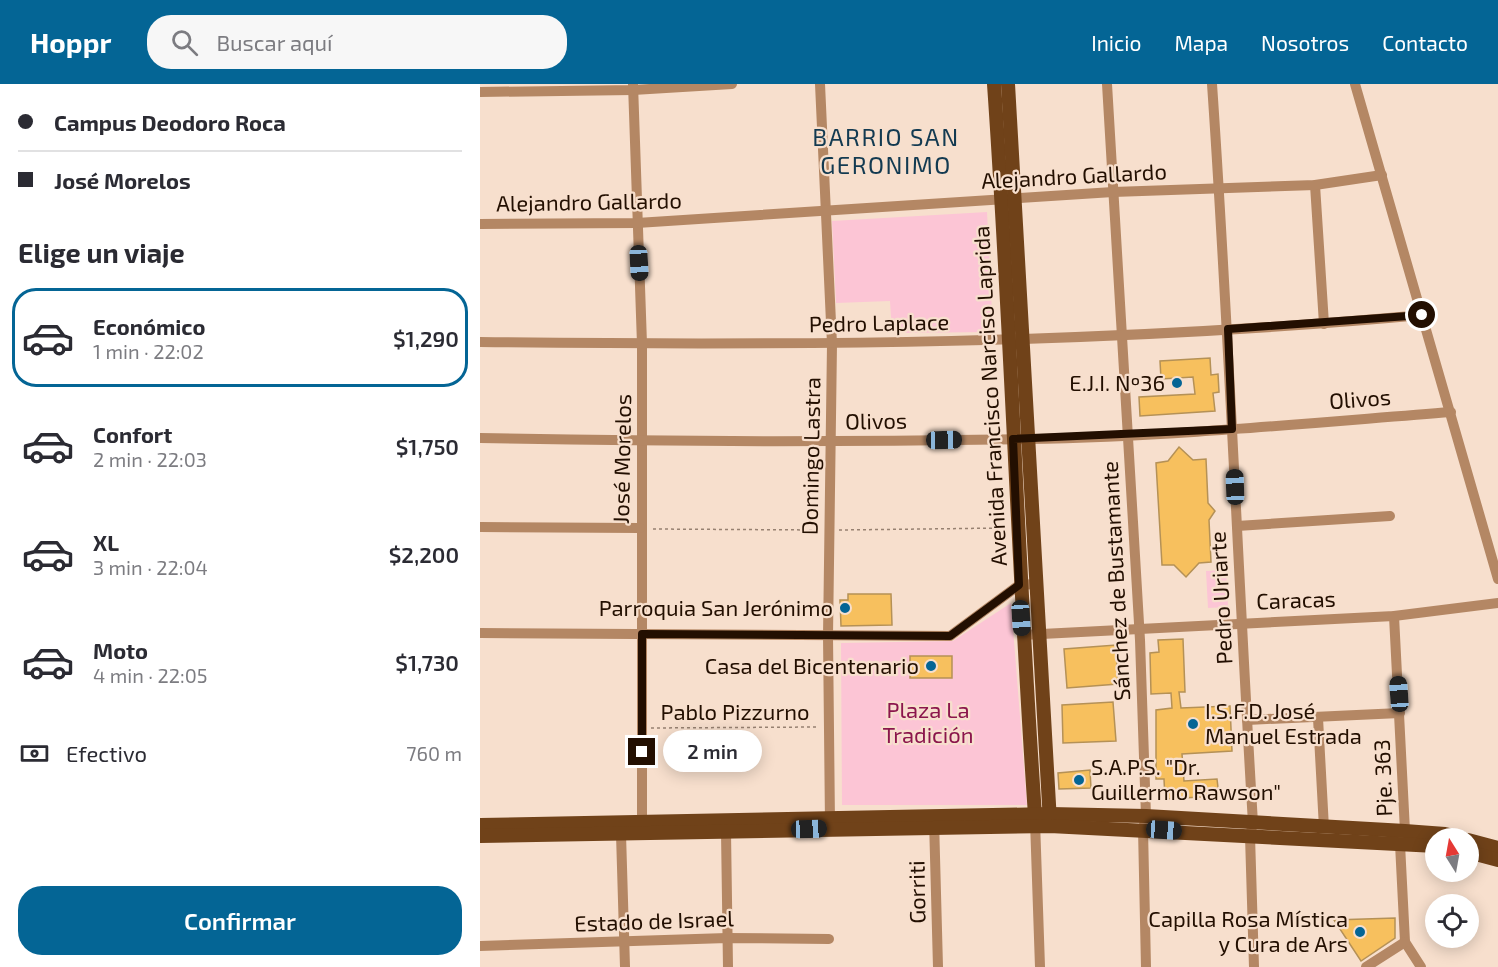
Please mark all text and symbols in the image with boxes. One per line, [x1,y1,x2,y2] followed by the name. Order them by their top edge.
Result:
[147,15,567,69] search box
[30,25,111,59] text: Hoppr
[168,26,201,59] icon: search
[216,29,333,55] text: Buscar aquí
[1091,30,1141,55] text: Inicio
[1174,30,1228,55] text: Mapa
[1261,30,1349,55] text: Nosotros
[1382,30,1468,55] text: Contacto
[54,109,286,135] text: Campus Deodoro Roca
[812,122,960,179] district label: BARRIO SAN GERONIMO
[981,157,1167,194] street label: Alejandro Gallardo
[54,167,191,193] text: José Morelos
[496,186,682,217] street label: Alejandro Gallardo
[967,225,1011,567] street label: Avenida Francisco Narciso Laprida
[18,236,185,268] text: Elige un viaje
[629,245,649,281] car
[1408,301,1435,328] route start
[809,308,949,336] street label: Pedro Laplace
[21,311,75,365] icon: car
[93,313,205,339] text: Económico
[393,325,459,351] text: $1,290
[93,339,204,363] text: 1 min · 22:02
[1069,369,1165,395] place label: E.J.I. Nº36
[1170,376,1184,390] marker: E.J.I. Nº36
[796,377,824,535] street label: Domingo Lastra
[1328,383,1392,413] street label: Olivos
[607,394,635,524] street label: José Morelos
[845,406,907,434] street label: Olivos
[21,419,75,473] icon: car
[93,421,172,447] text: Confort
[926,431,962,449] car
[396,433,459,459] text: $1,750
[93,447,207,471] text: 2 min · 22:03
[1096,460,1134,702] street label: Sánchez de Bustamante
[1225,469,1245,505] car
[21,527,75,581] icon: car
[93,529,119,555] text: XL
[1204,531,1236,665] street label: Pedro Uriarte
[389,541,459,567] text: $2,200
[93,555,208,579] text: 3 min · 22:04
[1256,585,1336,613] street label: Caracas
[599,594,833,620] place label: Parroquia San Jerónimo
[1011,599,1031,637] car
[838,601,852,615] marker: Parroquia San Jerónimo
[21,635,75,689] icon: car
[93,637,148,663] text: Moto
[395,649,459,675] text: $1,730
[705,652,919,678] place label: Casa del Bicentenario
[924,659,938,673] marker: Casa del Bicentenario
[93,663,207,687] text: 4 min · 22:05
[1389,675,1409,713] car
[882,696,974,747] park label: Plaza La Tradición
[1205,697,1362,748] place label: I.S.F.D. José Manuel Estrada
[661,698,809,724] street label: Pablo Pizzurno
[1186,717,1200,731] marker: I.S.F.D. José Manuel Estrada
[663,731,762,773] callout: 2 min
[18,737,51,770] icon: cash
[628,738,655,765] route end
[687,739,738,763] text: 2 min
[1368,739,1397,817] street label: Pje. 363
[66,740,147,766] text: Efectivo
[406,741,462,765] text: 760 m
[1091,753,1281,804] place label: S.A.P.S. "Dr. Guillermo Rawson"
[1072,773,1086,787] marker: S.A.P.S. "Dr. Guillermo Rawson"
[791,819,827,839] car
[1145,820,1183,840] car
[1425,828,1479,882] north arrow
[1425,828,1479,948] map controls
[902,860,930,924] street label: Gorriti
[18,886,462,955] button: Confirmar
[1425,894,1479,948] button: locate
[574,904,735,936] street label: Estado de Israel
[1148,905,1348,956] place label: Capilla Rosa Mística y Cura de Ars
[1353,925,1367,939] marker: Capilla Rosa Mística y Cura de Ars

